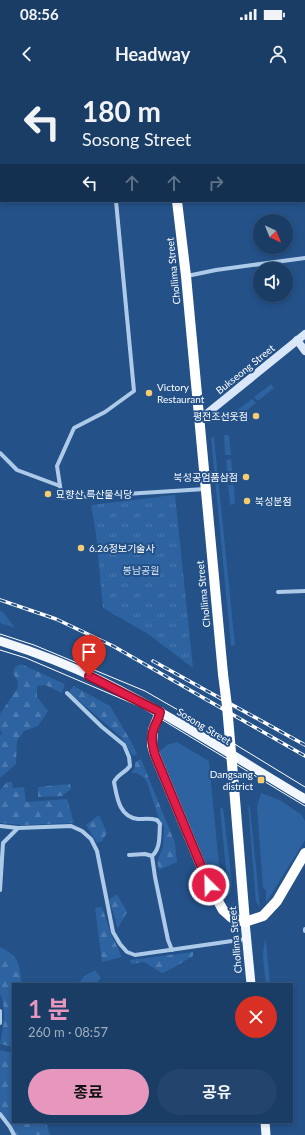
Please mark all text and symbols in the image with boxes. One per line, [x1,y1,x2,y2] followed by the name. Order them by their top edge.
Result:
[20,5,59,23] text: 08:56
[16,43,38,65] icon: back
[115,43,190,65] text: Headway
[267,43,289,65] icon: person
[82,94,161,128] text: 180 m
[16,96,68,148] icon: left
[82,128,191,150] text: Sosong Street
[79,172,101,194] icon: left
[121,172,143,194] icon: ahead
[163,172,185,194] icon: ahead
[205,172,227,194] icon: right
[253,214,293,254] north arrow
[253,214,293,302] map controls
[163,237,182,305] street label: Chollima Street
[253,262,293,302] button: sound
[213,341,277,396] street label: Bukseong Street
[157,381,205,405] place label: Victory Restaurant
[144,388,154,398] marker: Victory Restaurant
[193,410,248,422] place label: 평전조선옷점
[251,411,261,421] marker: 평전조선옷점
[174,471,238,483] place label: 북성공엄품삼점
[241,472,251,482] marker: 북성공엄품삼점
[56,488,132,500] place label: 묘향산 륵산물식당
[43,489,53,499] marker: 묘향산 륵산물식당
[255,495,292,507] place label: 북성분점
[242,496,252,506] marker: 북성분점
[89,542,156,554] place label: 6.26정보기술사
[76,543,86,553] marker: 6.26정보기술사
[193,560,212,628] street label: Chollima Street
[123,564,159,576] park label: 봉남공원
[72,635,106,676] pin
[78,641,100,663] icon: arrive
[175,705,233,747] street label: Sosong Street
[210,768,253,792] place label: Dangsang district
[256,775,266,785] marker: Dangsang district
[188,864,230,906] position arrow
[226,906,244,974] street label: Chollima Street
[28,994,70,1023] text: 1 분
[235,996,277,1038] button: close
[28,1024,108,1040] text: 260 m · 08:57
[28,1069,149,1115] button: 종료
[157,1069,277,1115] button: 공유

